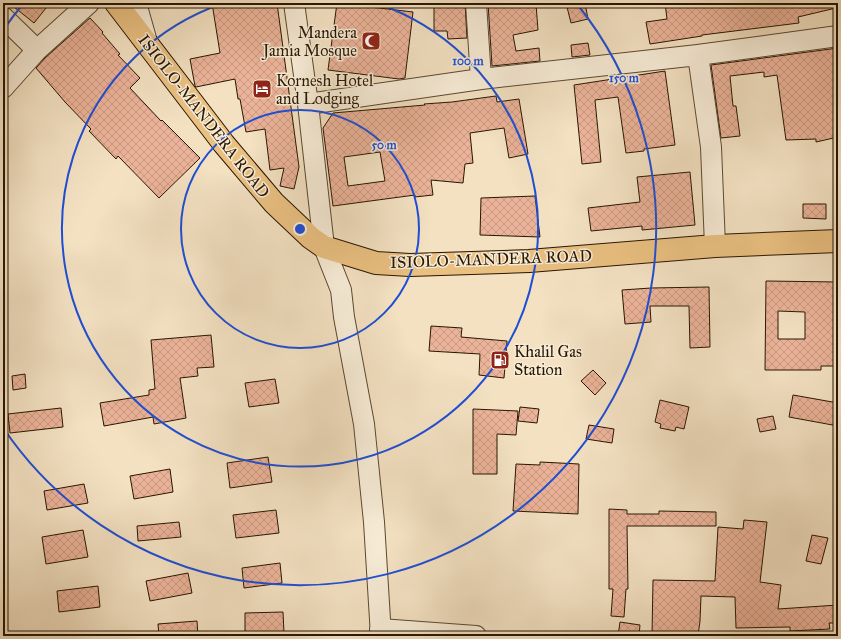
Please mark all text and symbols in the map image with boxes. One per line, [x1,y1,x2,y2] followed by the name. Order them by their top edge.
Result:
[261,23,357,61] place label: Mandera Jamia Mosque
[360,30,382,52] mosque icon: Mandera Jamia Mosque
[134,31,274,201] street label: ISIOLO-MANDERA ROAD
[452,54,485,68] text: 100 m
[276,71,374,109] place label: Kornesh Hotel and Lodging
[609,71,640,85] text: 150 m
[251,78,273,100] hotel icon: Kornesh Hotel and Lodging
[371,138,398,152] text: 50 m
[293,222,307,236] centre of rings
[390,246,592,272] street label: ISIOLO-MANDERA ROAD
[514,342,582,379] place label: Khalil Gas Station
[489,349,511,371] fuel station icon: Khalil Gas Station

